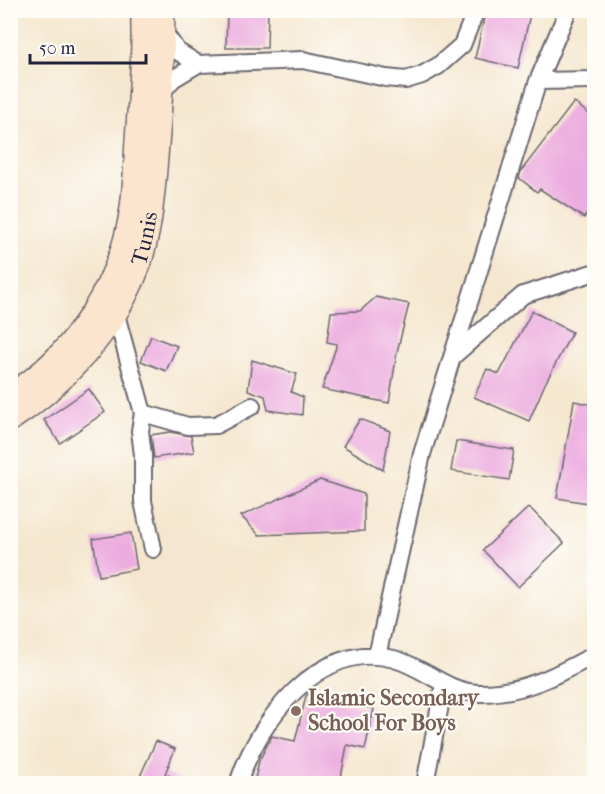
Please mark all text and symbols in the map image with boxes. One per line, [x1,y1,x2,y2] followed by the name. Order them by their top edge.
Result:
[30,27,146,65] scale bar
[39,38,76,59] text: 50 m
[126,210,163,269] street label: Tunis
[308,685,480,736] place label: Islamic Secondary School For Boys
[289,704,303,718] marker: Islamic Secondary School For Boys

